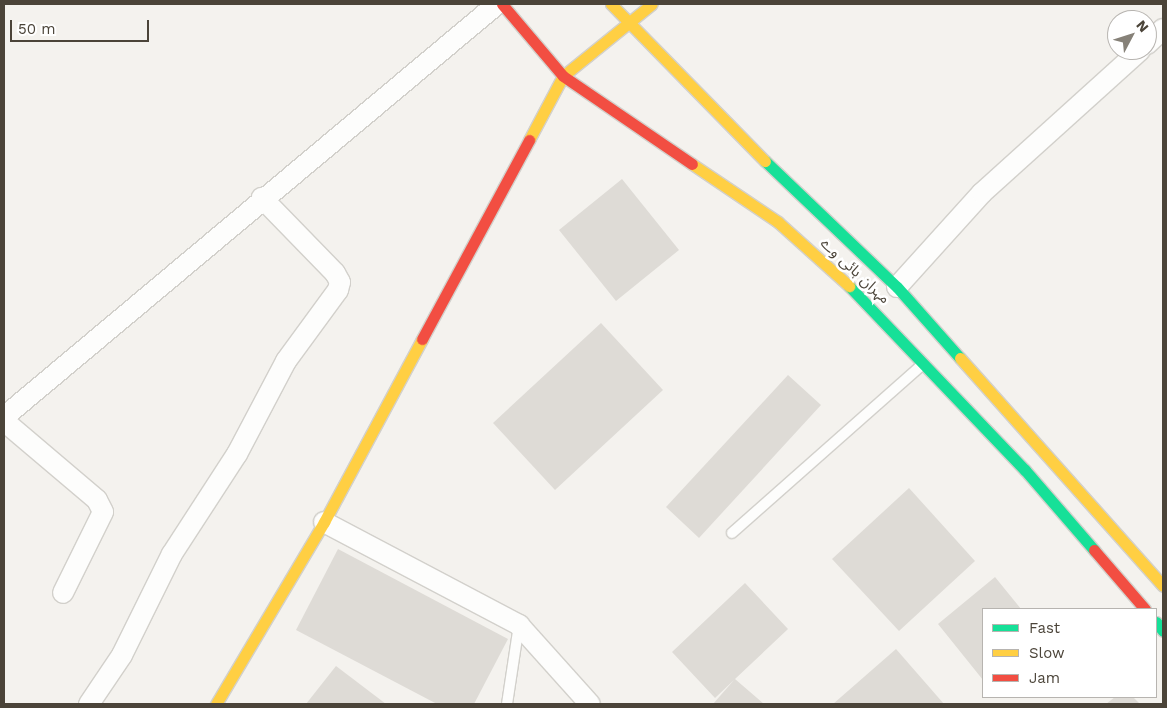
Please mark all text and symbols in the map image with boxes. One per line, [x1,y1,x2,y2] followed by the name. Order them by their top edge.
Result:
[12,10,151,42] scale bar
[1107,10,1157,60] north arrow
[1133,17,1152,35] text: N
[18,20,55,38] text: 50 m
[817,234,893,308] street label: مہران ہائی وے
[982,608,1157,698] legend
[1029,619,1060,637] text: Fast
[1029,644,1065,662] text: Slow
[1029,669,1060,687] text: Jam

